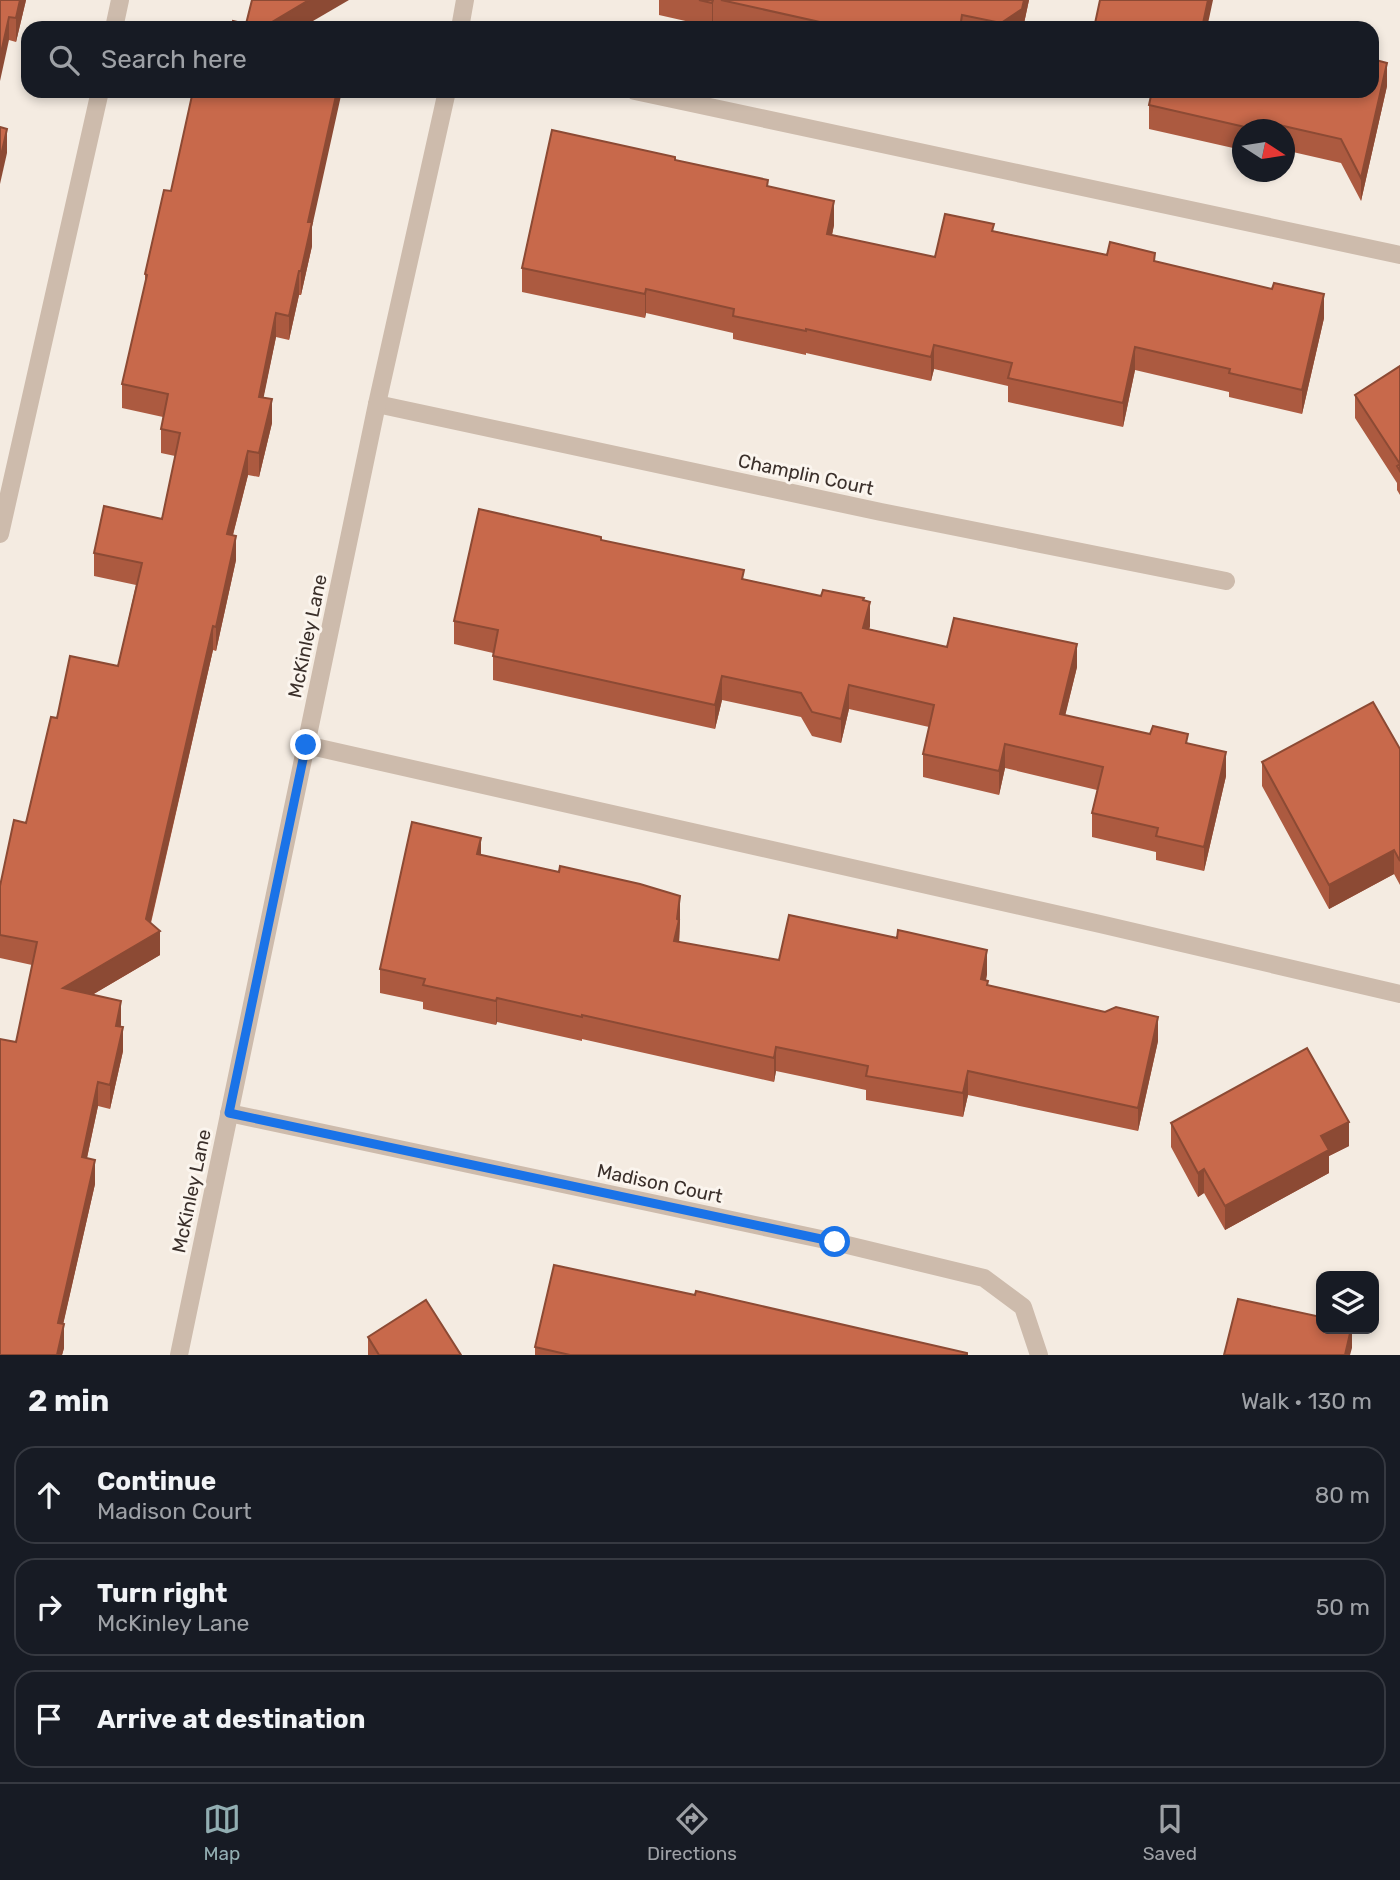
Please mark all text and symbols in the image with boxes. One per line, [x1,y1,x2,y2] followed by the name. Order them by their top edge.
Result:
[21,21,1379,98] search box
[45,41,83,79] icon: search
[101,44,247,75] text: Search here
[1232,119,1295,182] north arrow
[736,449,876,500] street label: Champlin Court
[283,572,332,700] street label: McKinley Lane
[290,729,321,760] route end
[167,1127,216,1255] street label: McKinley Lane
[595,1159,725,1208] street label: Madison Court
[819,1226,850,1257] route start
[1316,1271,1379,1334] map controls
[1316,1271,1379,1334] button: layers
[28,1383,109,1419] text: 2 min
[1241,1387,1372,1415] text: Walk · 130 m
[97,1466,216,1497] text: Continue
[30,1476,68,1514] icon: ahead
[1315,1481,1370,1509] text: 80 m
[97,1497,252,1525] text: Madison Court
[97,1578,227,1609] text: Turn right
[30,1588,68,1626] icon: right
[1316,1593,1370,1621] text: 50 m
[97,1609,250,1637] text: McKinley Lane
[30,1700,68,1738] icon: arrive
[97,1704,365,1735] text: Arrive at destination
[203,1800,241,1865] tab: Map
[647,1800,737,1865] tab: Directions
[1143,1800,1197,1865] tab: Saved

